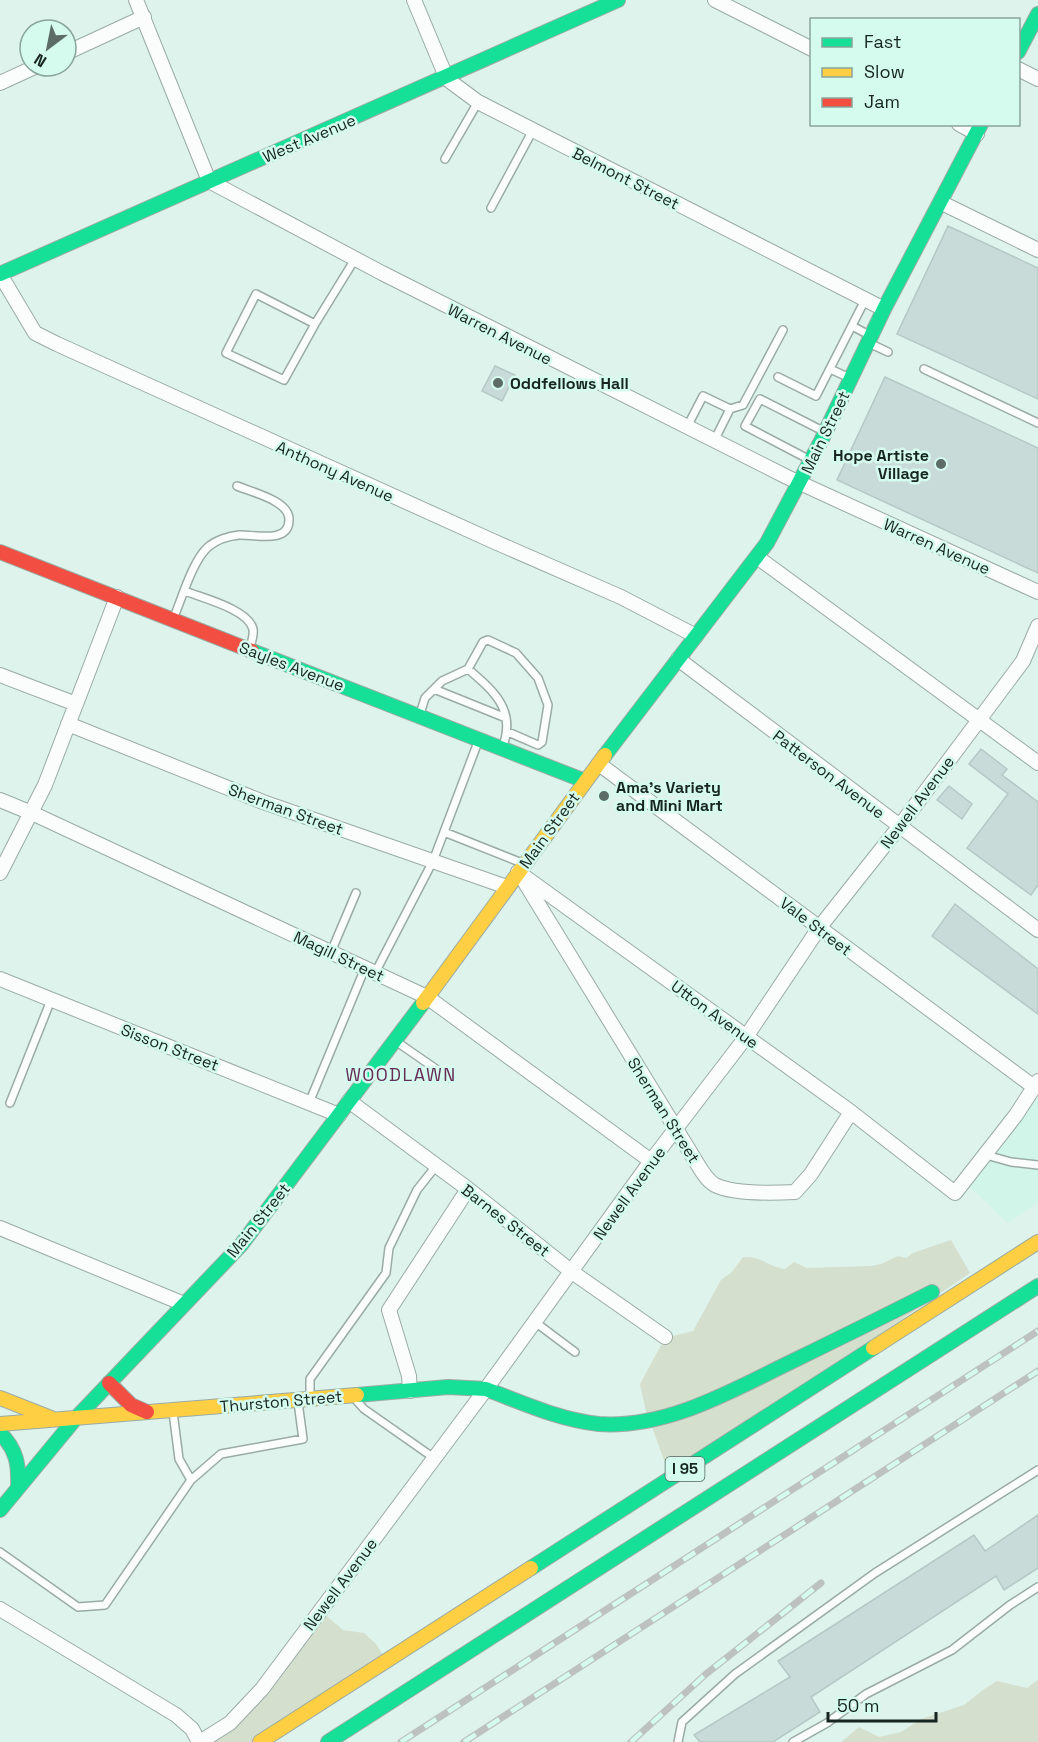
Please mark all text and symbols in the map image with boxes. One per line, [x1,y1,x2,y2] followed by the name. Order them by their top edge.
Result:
[18,18,78,78] north arrow
[810,18,1020,126] legend
[864,30,901,53] text: Fast
[30,49,50,72] text: N
[864,60,905,83] text: Slow
[864,90,900,113] text: Jam
[259,109,359,168] street label: West Avenue
[569,142,683,214] street label: Belmont Street
[444,299,556,370] street label: Warren Avenue
[510,373,629,394] place label: Oddfellows Hall
[491,376,505,390] marker: Oddfellows Hall
[796,387,855,477] street label: Main Street
[273,436,397,507] street label: Anthony Avenue
[833,445,929,484] place label: Hope Artiste Village
[934,457,948,471] marker: Hope Artiste Village
[880,514,993,579] street label: Warren Avenue
[236,637,347,696] street label: Sayles Avenue
[768,725,889,823] street label: Patterson Avenue
[876,752,959,853] street label: Newell Avenue
[616,777,723,816] place label: Ama's Variety and Mini Mart
[225,779,346,840] street label: Sherman Street
[515,788,584,873] street label: Main Street
[597,789,611,803] marker: Ama's Variety and Mini Mart
[775,892,856,960] street label: Vale Street
[290,926,388,987] street label: Magill Street
[667,976,763,1053] street label: Utton Avenue
[118,1019,222,1076] street label: Sisson Street
[623,1053,705,1167] street label: Sherman Street
[345,1063,457,1086] district label: WOODLAWN
[588,1142,670,1244] street label: Newell Avenue
[222,1179,295,1262] street label: Main Street
[457,1179,554,1261] street label: Barnes Street
[219,1386,343,1417] street label: Thurston Street
[666,1457,704,1481] road number: I 95
[299,1534,382,1635] street label: Newell Avenue
[828,1685,936,1723] scale bar
[837,1694,879,1717] text: 50 m

